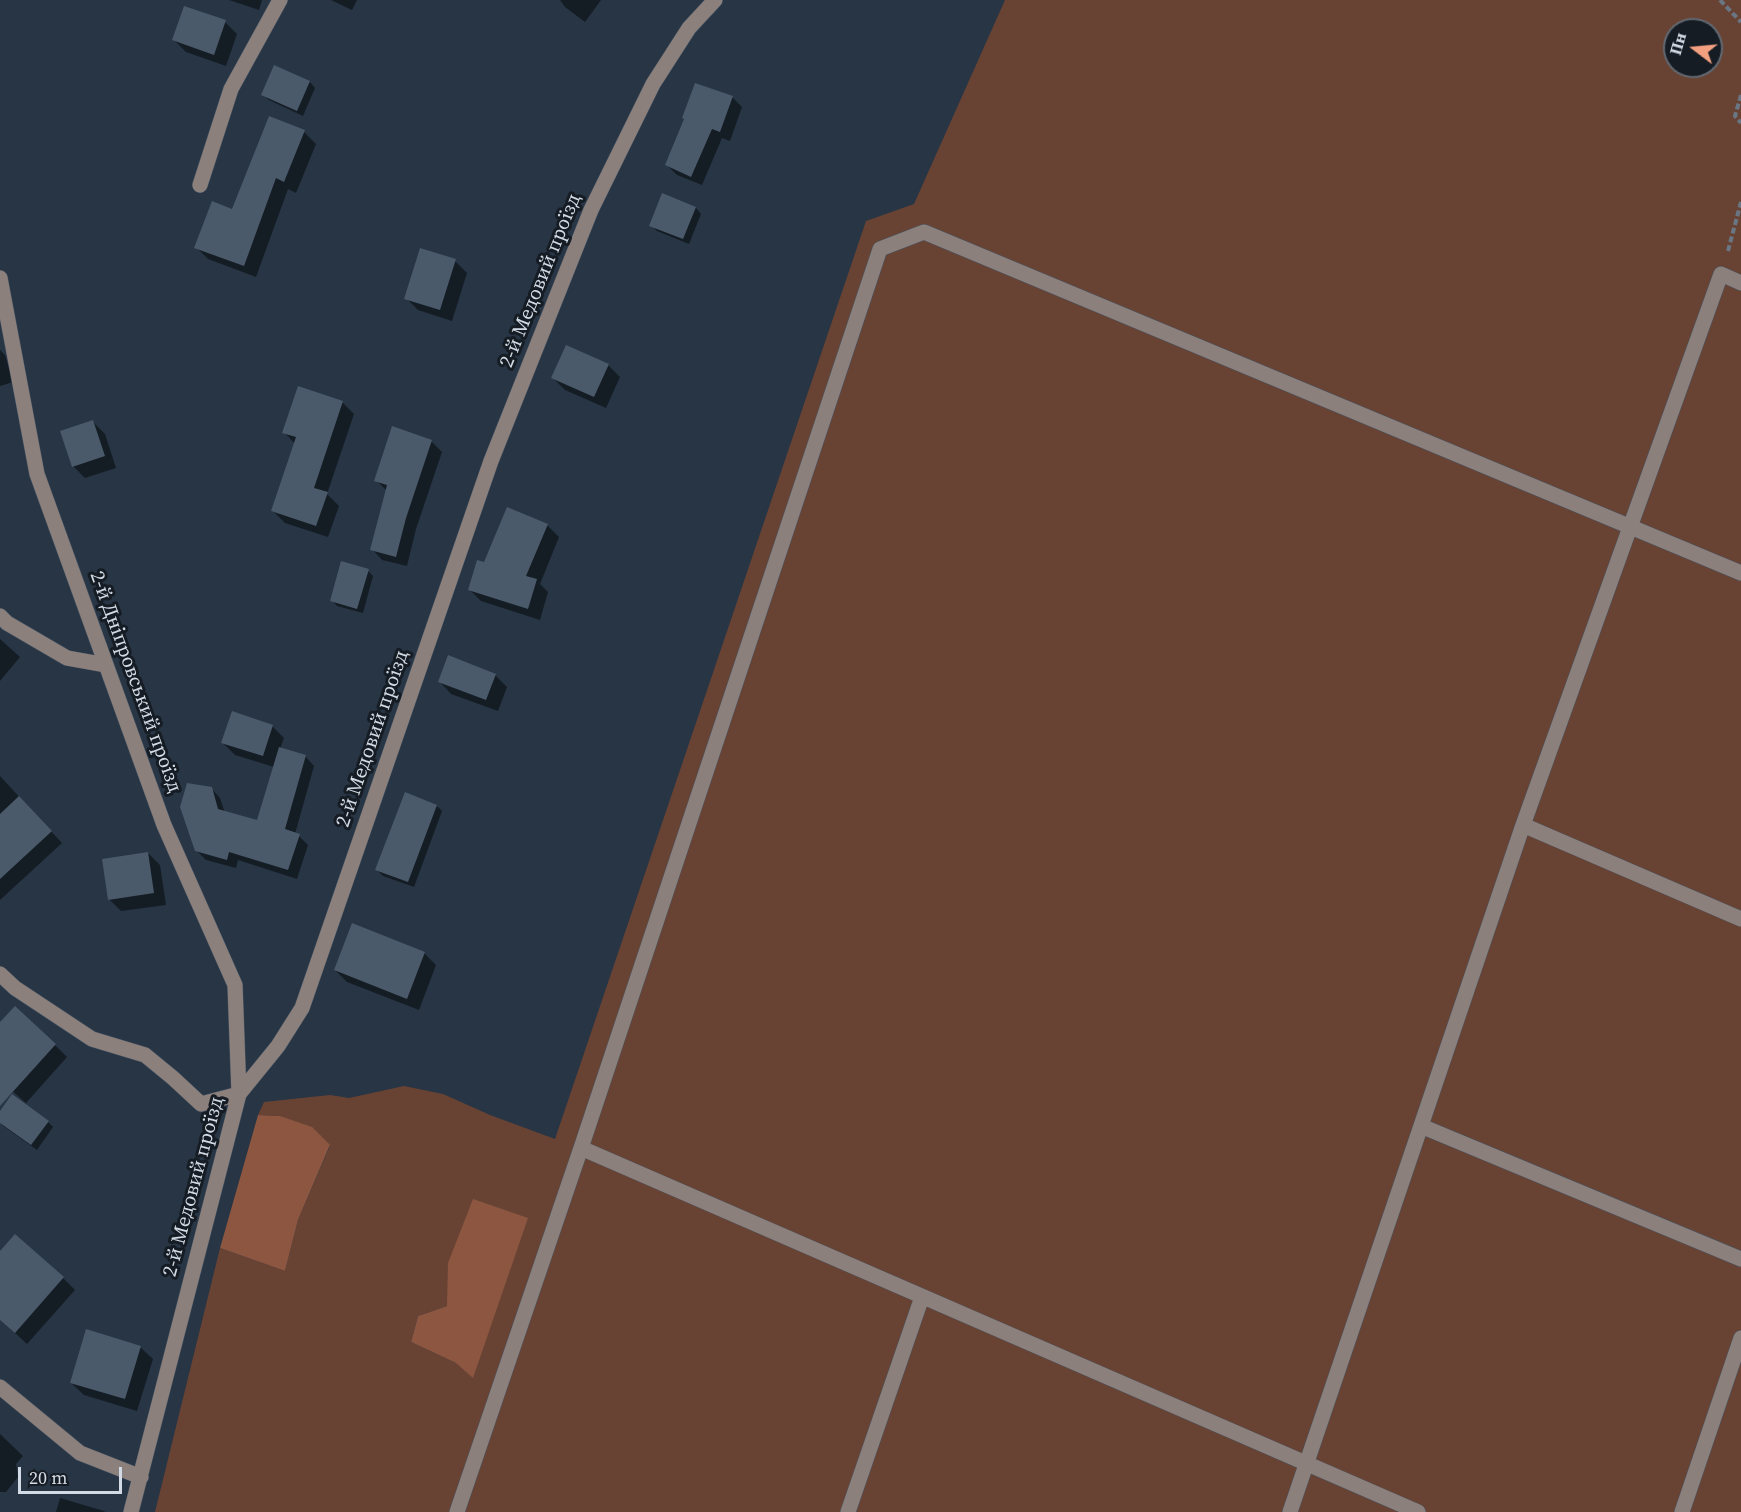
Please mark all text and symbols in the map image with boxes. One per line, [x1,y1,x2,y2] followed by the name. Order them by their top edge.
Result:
[1663,18,1723,78] north arrow
[1664,30,1691,57] text: Пн
[495,191,587,371] street label: 2-й Медовий проїзд
[84,568,186,796] street label: 2-й Дніпровський проїзд
[332,648,414,830] street label: 2-й Медовий проїзд
[158,1094,230,1280] street label: 2-й Медовий проїзд
[21,1455,124,1493] scale bar
[29,1465,67,1490] text: 20 m

